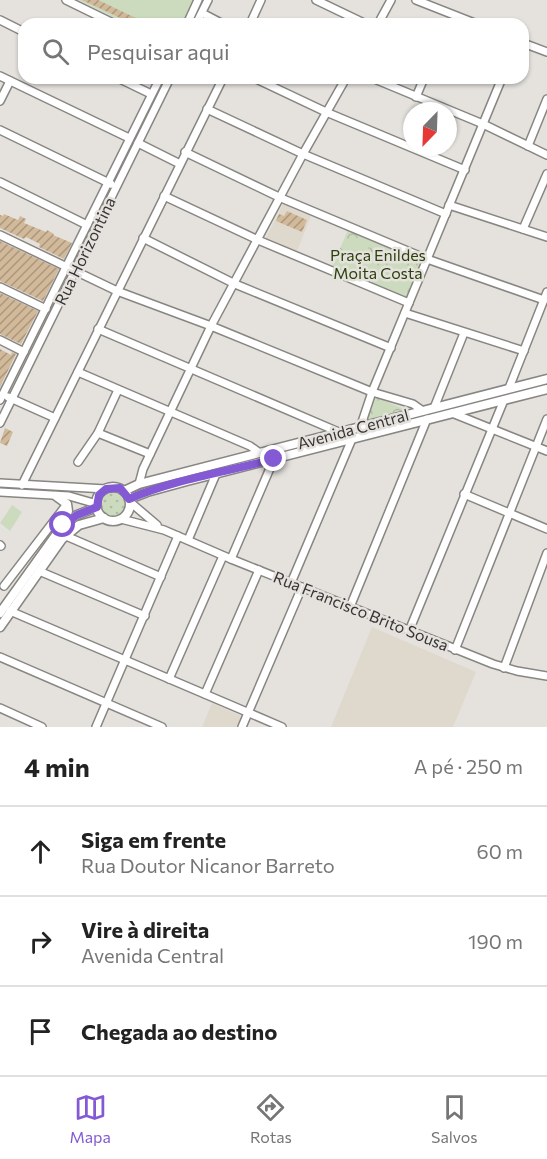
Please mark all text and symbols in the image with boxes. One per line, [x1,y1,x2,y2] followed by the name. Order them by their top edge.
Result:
[18,18,529,84] search box
[39,35,72,68] icon: search
[87,38,230,65] text: Pesquisar aqui
[403,102,457,156] north arrow
[50,194,119,308] street label: Rua Horizontina
[330,245,426,282] park label: Praça Enildes Moita Costa
[295,405,411,453] street label: Avenida Central
[260,445,286,471] route end
[49,511,75,537] route start
[271,567,451,654] street label: Rua Francisco Brito Sousa
[24,751,90,782] text: 4 min
[414,754,523,778] text: A pé · 250 m
[81,826,226,853] text: Siga em frente
[24,835,57,868] icon: ahead
[477,839,523,863] text: 60 m
[81,853,335,877] text: Rua Doutor Nicanor Barreto
[81,916,209,943] text: Vire à direita
[24,925,57,958] icon: right
[468,929,523,953] text: 190 m
[81,943,224,967] text: Avenida Central
[24,1015,57,1048] icon: arrive
[81,1018,277,1045] text: Chegada ao destino
[70,1091,111,1146] tab: Mapa
[250,1091,292,1146] tab: Rotas
[431,1091,477,1146] tab: Salvos

